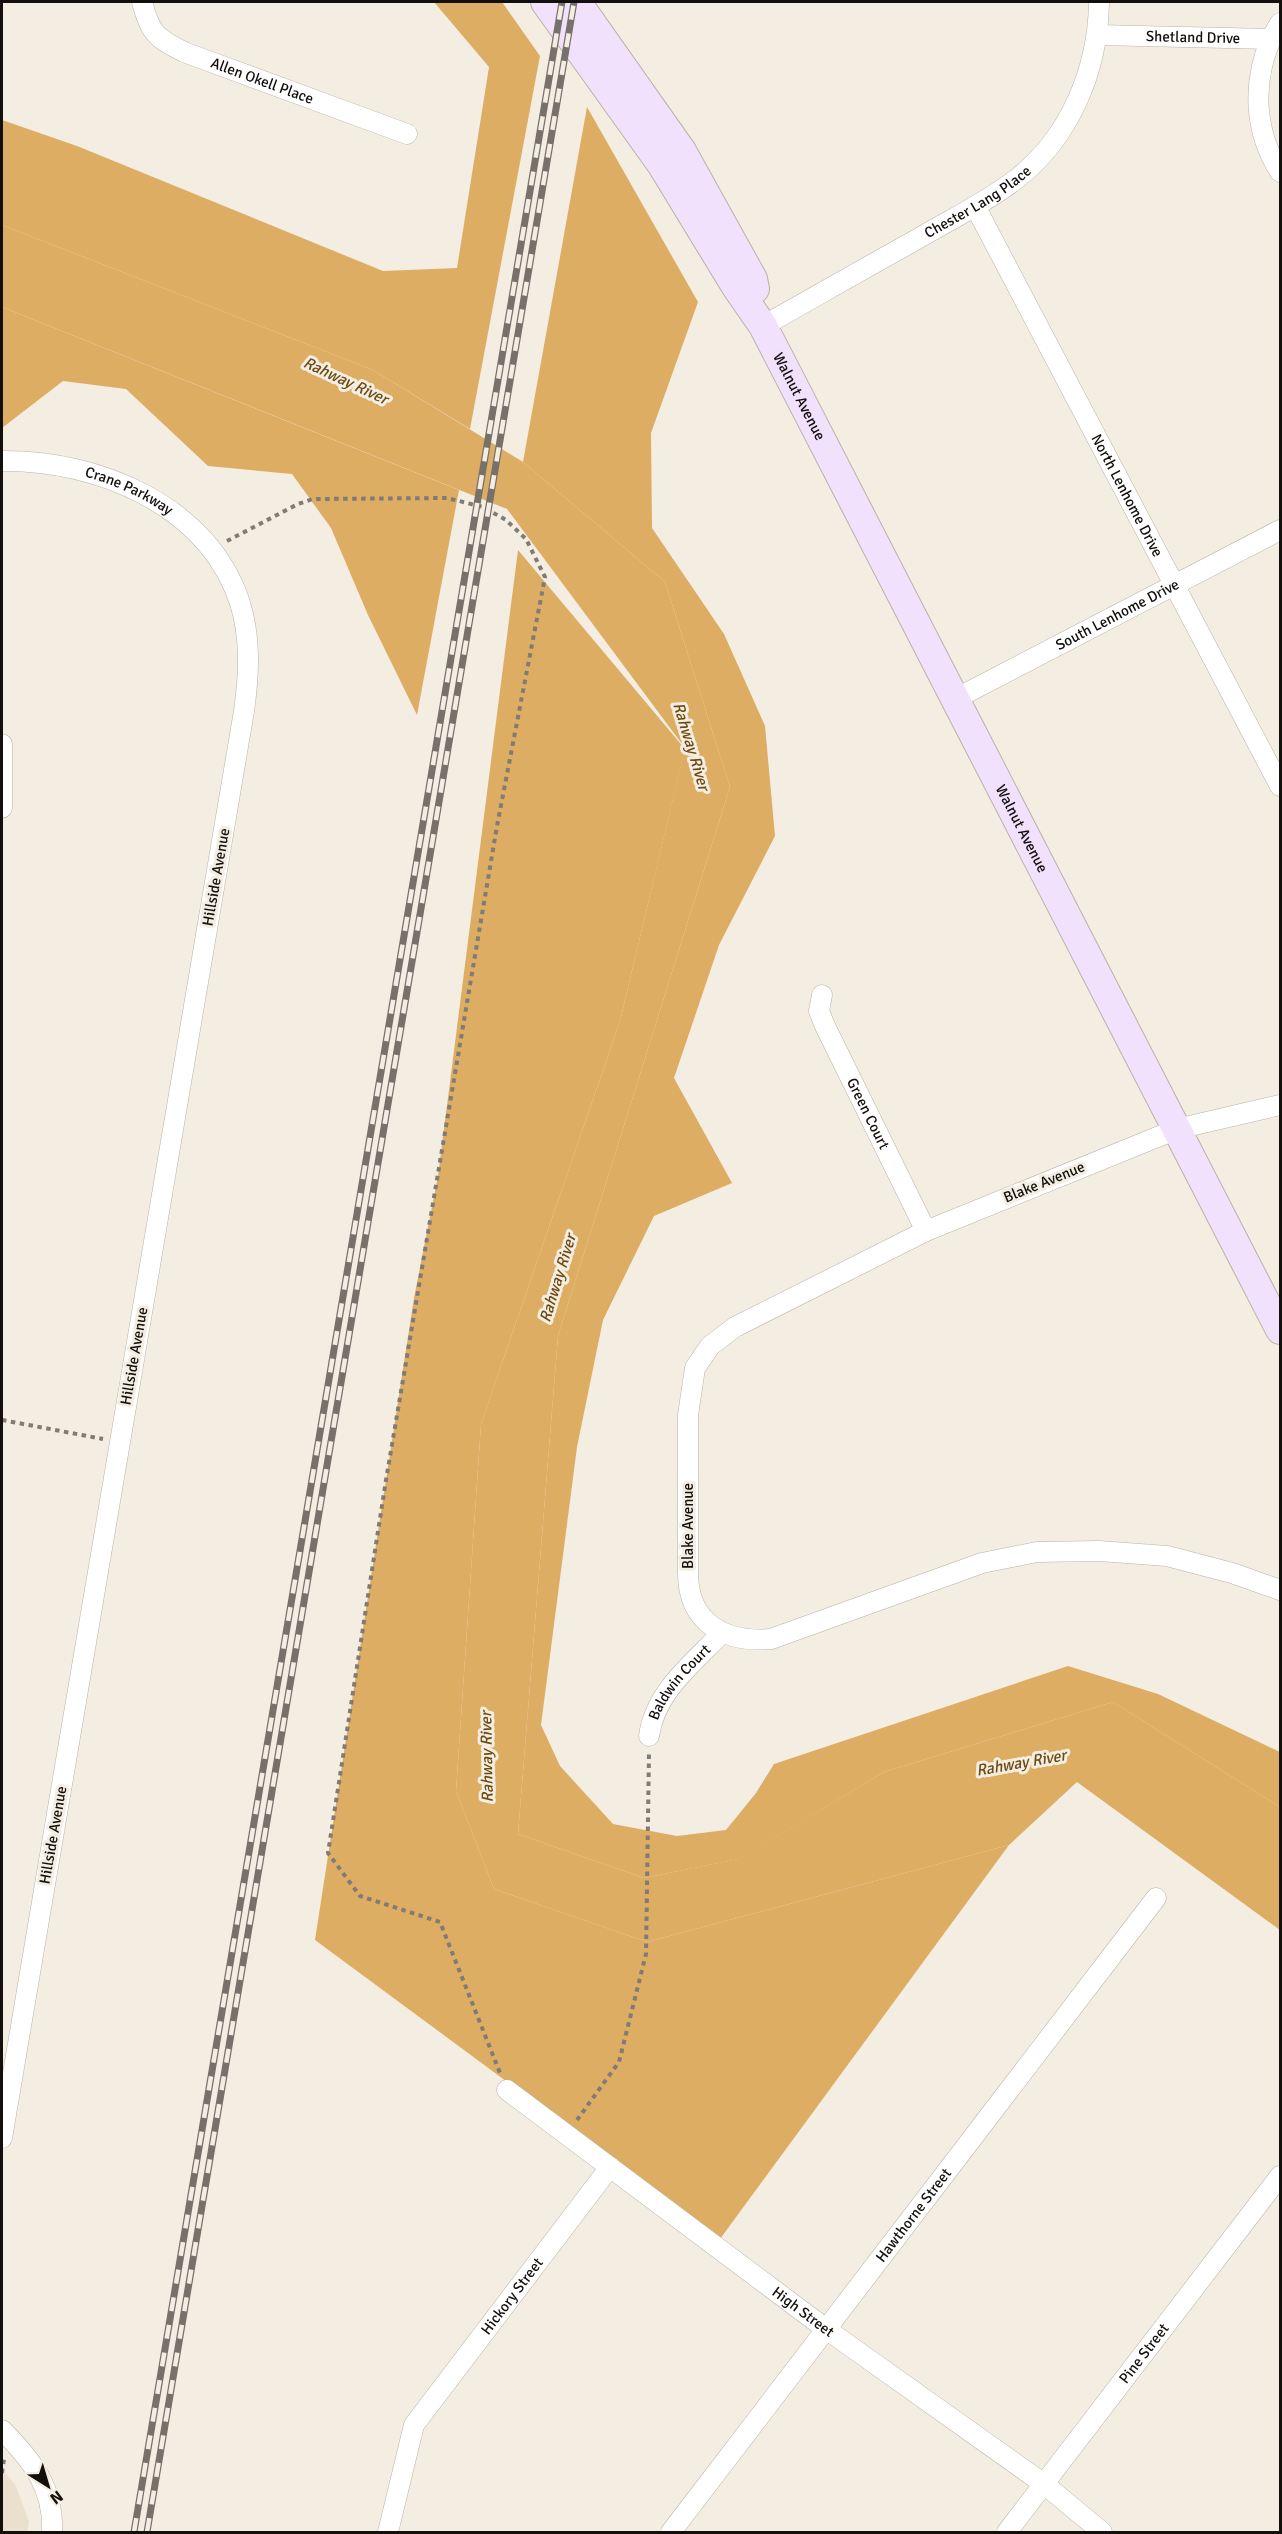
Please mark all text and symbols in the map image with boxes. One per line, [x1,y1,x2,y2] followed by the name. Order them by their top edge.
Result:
[1146,27,1240,47] street label: Shetland Drive
[208,54,316,108] street label: Allen Okell Place
[921,162,1035,242] street label: Chester Lang Place
[769,350,829,443] street label: Walnut Avenue
[300,353,393,410] water label: Rahway River
[1088,431,1167,560] street label: North Lenhome Drive
[83,463,177,519] street label: Crane Parkway
[1053,575,1182,654] street label: South Lenhome Drive
[668,700,715,795] water label: Rahway River
[992,782,1052,875] street label: Walnut Avenue
[199,827,233,927] street label: Hillside Avenue
[843,1075,893,1152] street label: Green Court
[1001,1158,1087,1206] street label: Blake Avenue
[535,1230,581,1325] water label: Rahway River
[117,1306,151,1406] street label: Hillside Avenue
[679,1483,697,1569] street label: Blake Avenue
[644,1641,714,1723] street label: Baldwin Court
[476,1709,498,1803] water label: Rahway River
[975,1745,1070,1781] water label: Rahway River
[36,1785,70,1885] street label: Hillside Avenue
[872,2165,955,2266] street label: Hawthorne Street
[477,2254,547,2338] street label: Hickory Street
[769,2283,838,2341] street label: High Street
[1115,2320,1173,2387] street label: Pine Street
[18,2456,78,2516] north arrow
[46,2486,67,2509] text: N

